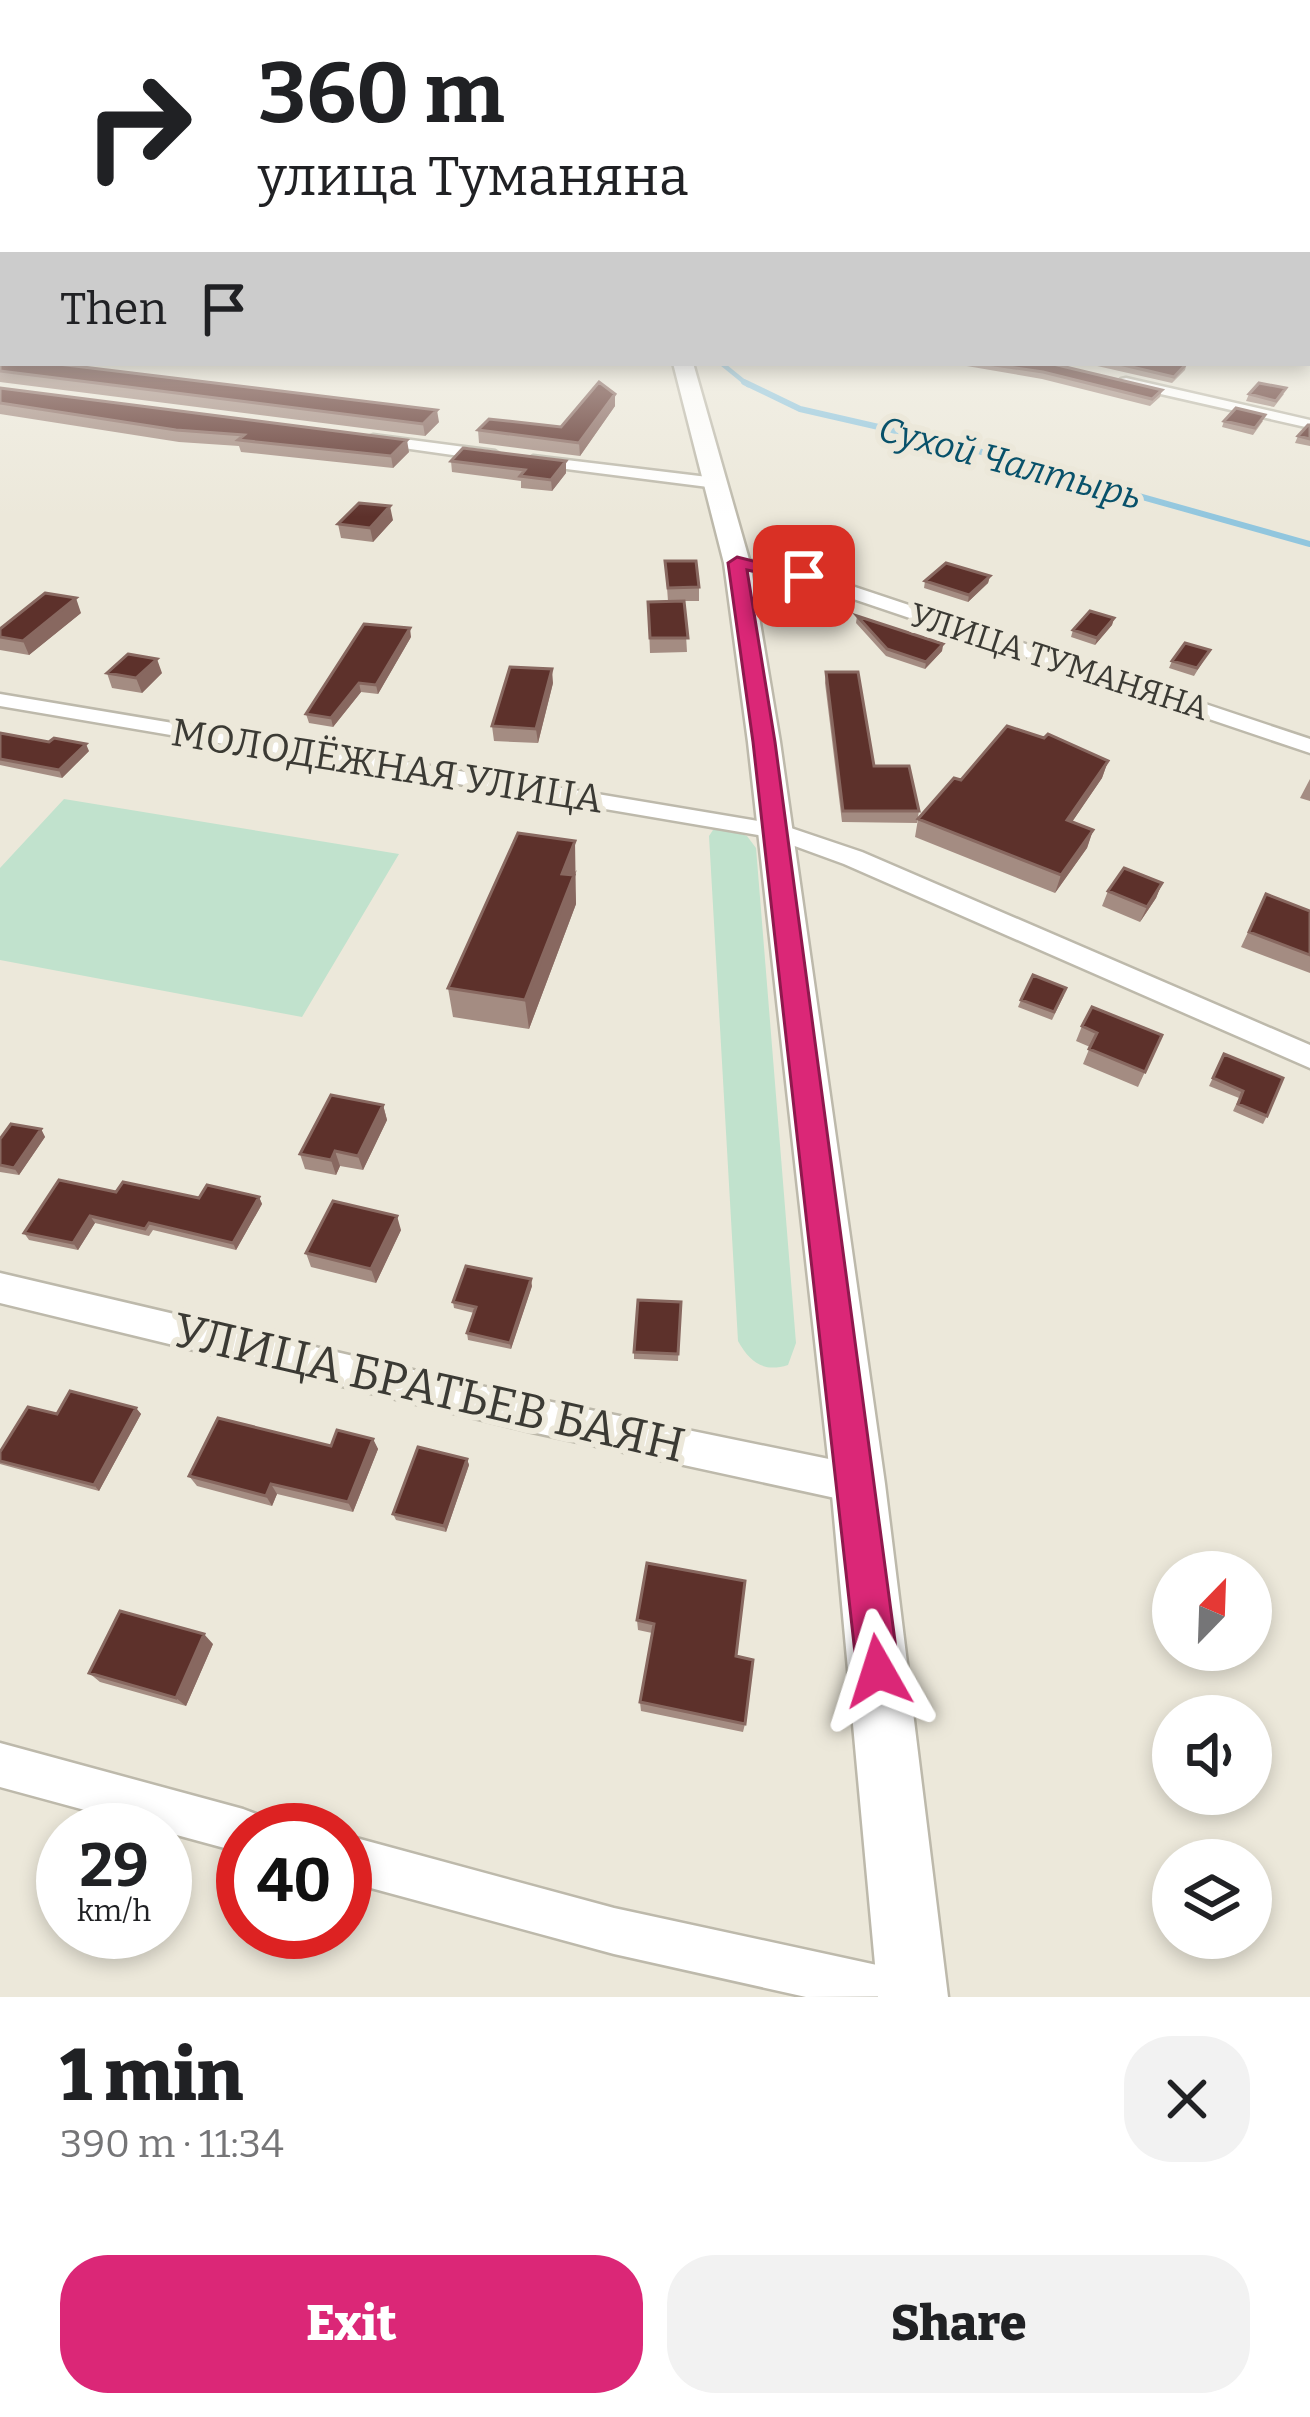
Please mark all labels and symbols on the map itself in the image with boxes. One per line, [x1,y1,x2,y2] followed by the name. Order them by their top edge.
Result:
[874,407,1146,519] water label: Сухой Чалтырь
[753,525,855,627] pin
[905,595,1214,729] street label: УЛИЦА ТУМАНЯНА
[168,709,606,823] street label: МОЛОДЁЖНАЯ УЛИЦА
[168,1301,690,1475] street label: УЛИЦА БРАТЬЕВ БАЯН
[1152,1551,1272,1671] north arrow
[815,1608,941,1734] position arrow
[216,1803,372,1959] speed limit sign: 40

